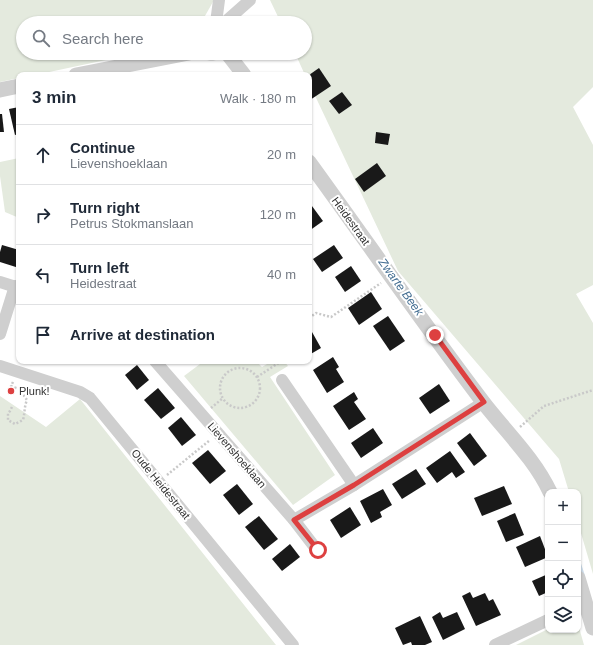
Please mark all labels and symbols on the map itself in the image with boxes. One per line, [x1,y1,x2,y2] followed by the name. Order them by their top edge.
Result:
[330,195,372,247] street label: Heidestraat
[375,255,427,319] water label: Zwarte Beek
[426,326,444,344] route end
[19,385,50,397] place label: Plunk!
[6,386,16,396] marker: Plunk!
[205,420,269,490] street label: Lievenshoeklaan
[129,447,193,521] street label: Oude Heidestraat
[309,541,327,559] route start

